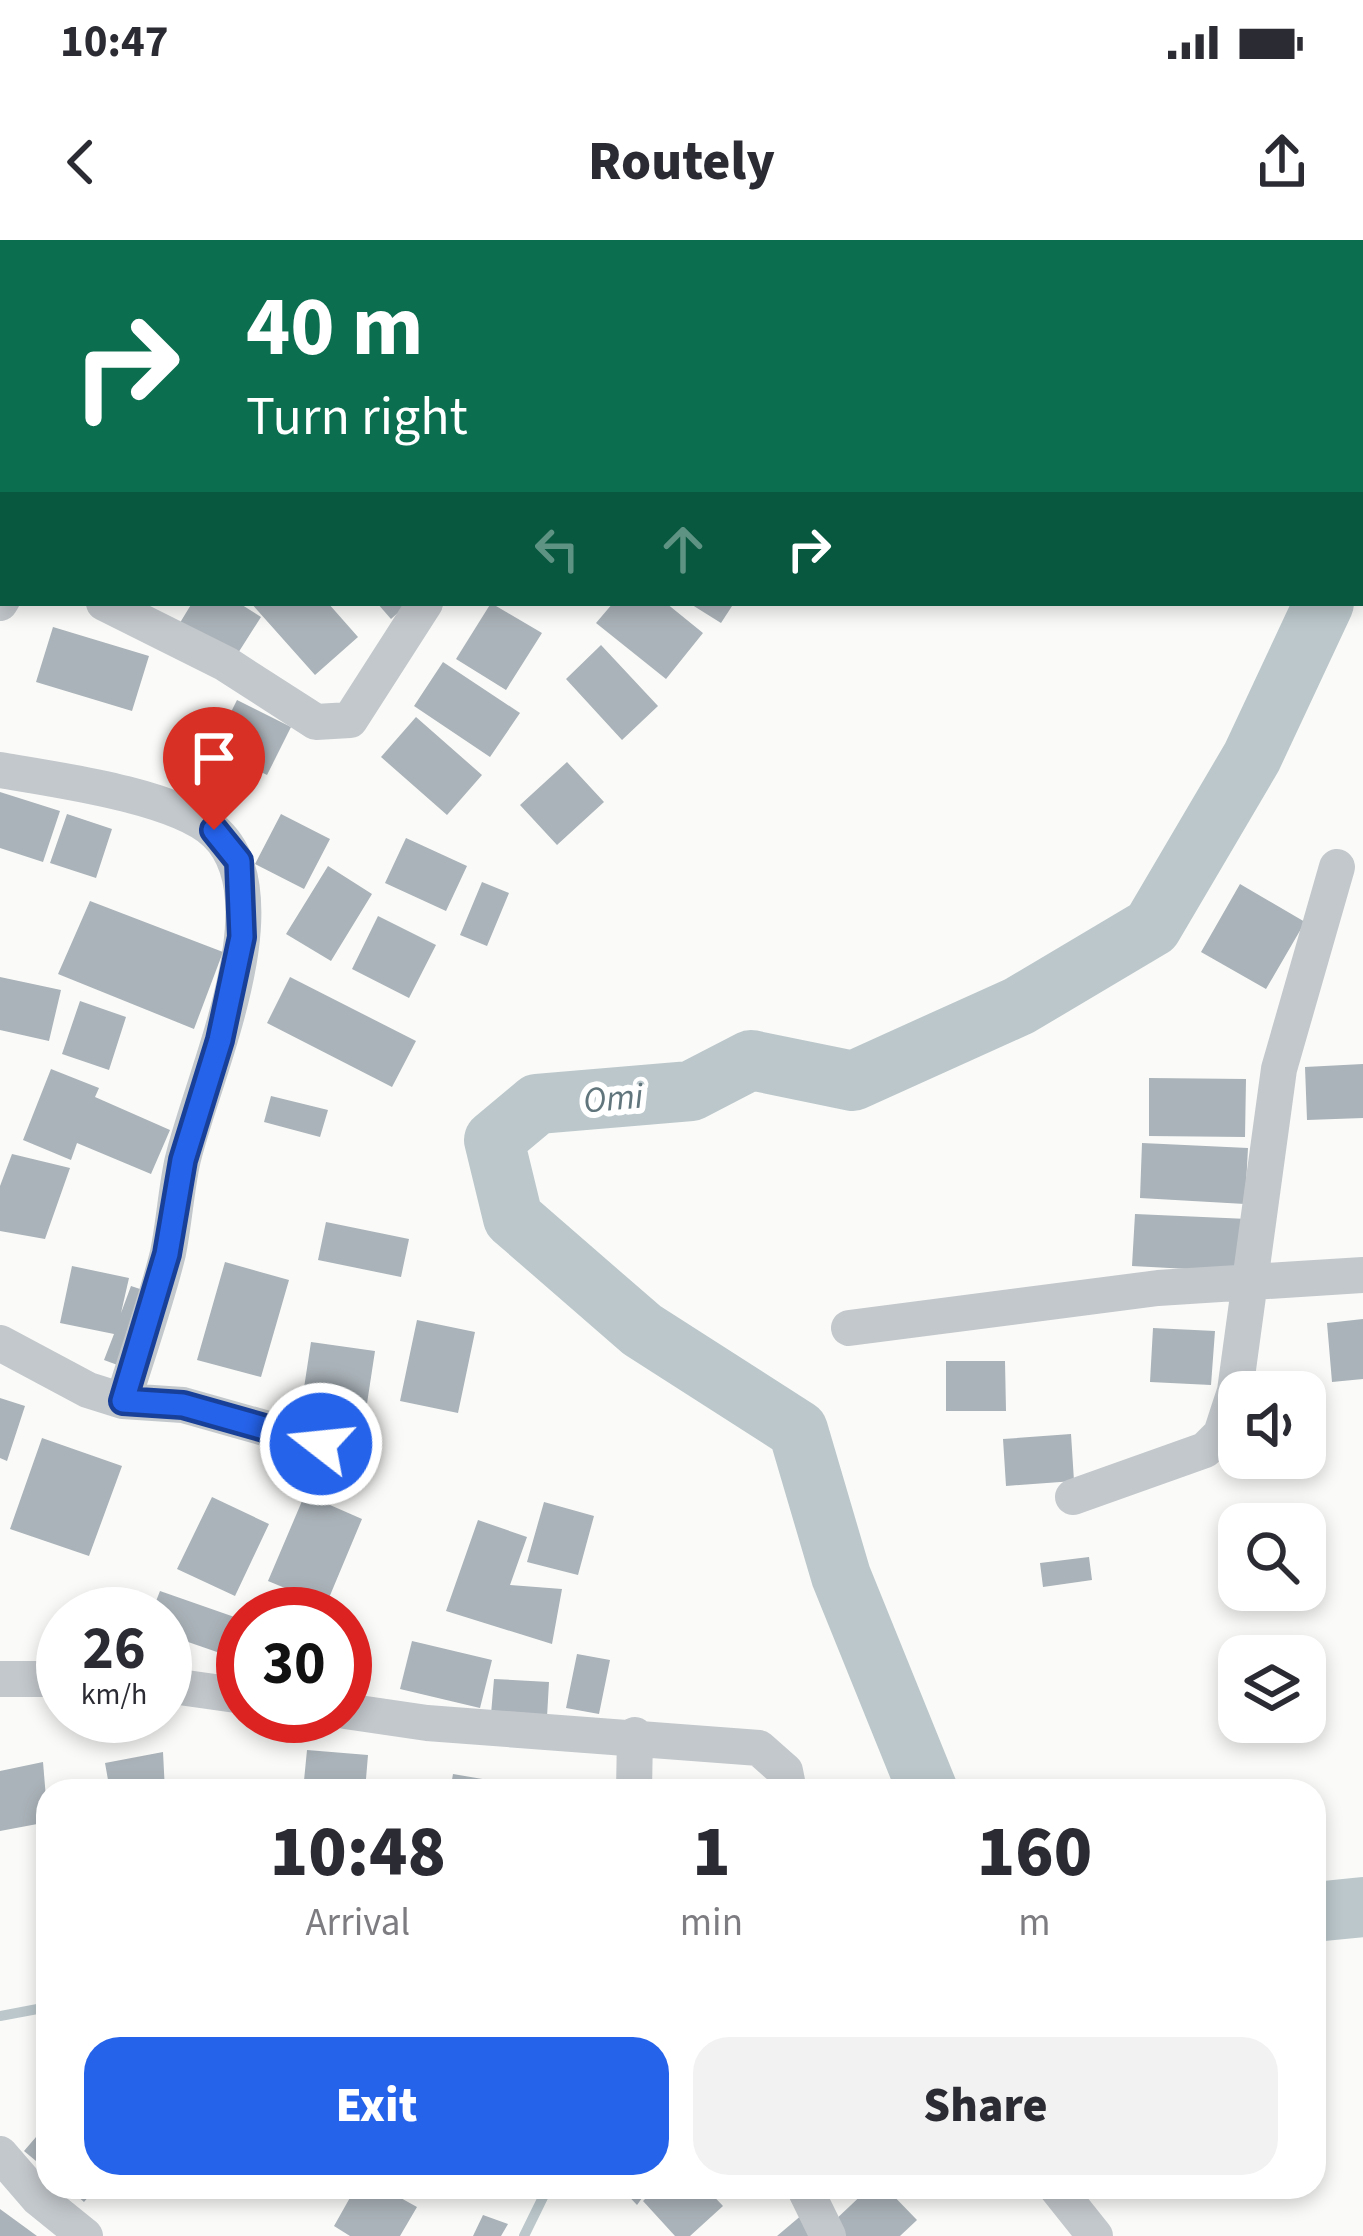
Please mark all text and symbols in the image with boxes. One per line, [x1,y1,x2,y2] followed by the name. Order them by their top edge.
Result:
[60,10,169,74] text: 10:47
[588,124,775,201] text: Routely
[48,129,114,195] icon: back
[1249,129,1315,195] icon: share
[246,268,424,388] text: 40 m
[48,288,204,444] icon: right
[246,379,468,456] text: Turn right
[524,516,590,582] icon: left
[650,516,716,582] icon: ahead
[776,516,842,582] icon: right
[163,707,265,830] pin
[181,725,247,791] icon: arrive
[581,1070,646,1127] water label: Omi
[1218,1371,1326,1743] map controls
[1218,1371,1326,1479] button: sound
[258,1381,384,1507] position arrow
[1218,1503,1326,1611] button: search
[216,1587,372,1743] speed limit sign: 30
[82,1607,146,1692] text: 26
[1218,1635,1326,1743] button: layers
[81,1673,147,1716] text: km/h
[270,1801,446,1904] text: 10:48
[692,1801,731,1904] text: 1
[977,1801,1092,1904] text: 160
[305,1895,410,1951] text: Arrival
[680,1895,743,1951] text: min
[1018,1895,1051,1951] text: m
[84,2037,669,2175] button: Exit
[693,2037,1278,2175] button: Share

